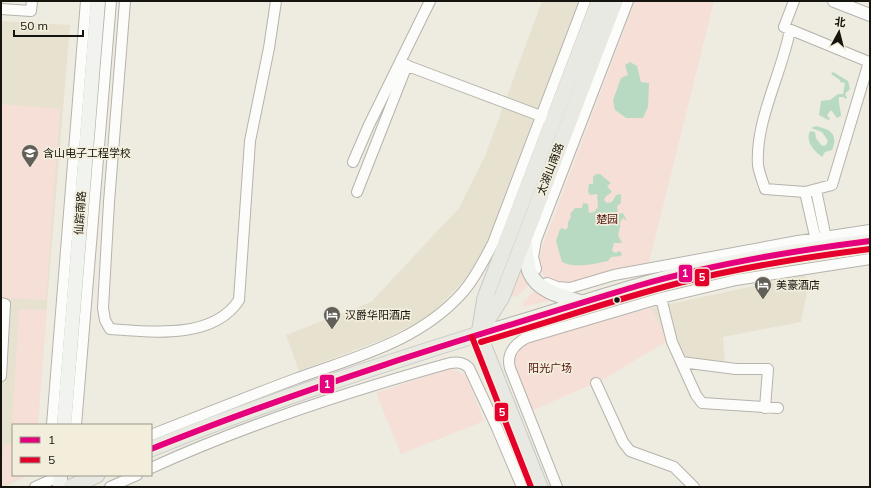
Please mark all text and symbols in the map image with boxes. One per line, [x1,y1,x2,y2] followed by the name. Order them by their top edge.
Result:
[14,12,83,38] scale bar
[819,12,859,52] north arrow
[834,14,847,30] text: 北
[20,18,48,33] text: 50 m
[534,141,566,197] street label: 太湖山南路
[20,143,40,168] school or university icon: 含山电子工程学校
[43,146,131,160] place label: 含山电子工程学校
[71,191,89,235] street label: 仙踪南路
[596,212,618,226] park label: 楚园
[678,264,693,283] line badge: 1
[682,266,689,280] text: 1
[694,268,710,287] line badge: 5
[699,270,706,284] text: 5
[753,275,773,300] hotel icon: 美豪酒店
[776,278,820,292] place label: 美豪酒店
[612,295,622,305] unlabelled marker
[322,305,342,330] hotel icon: 汉爵华阳酒店
[345,308,411,322] place label: 汉爵华阳酒店
[528,361,572,375] park label: 阳光广场
[319,374,335,394] line badge: 1
[324,377,331,391] text: 1
[494,402,509,422] line badge: 5
[499,405,506,419] text: 5
[12,424,152,476] legend
[48,432,55,447] text: 1
[48,452,55,467] text: 5

